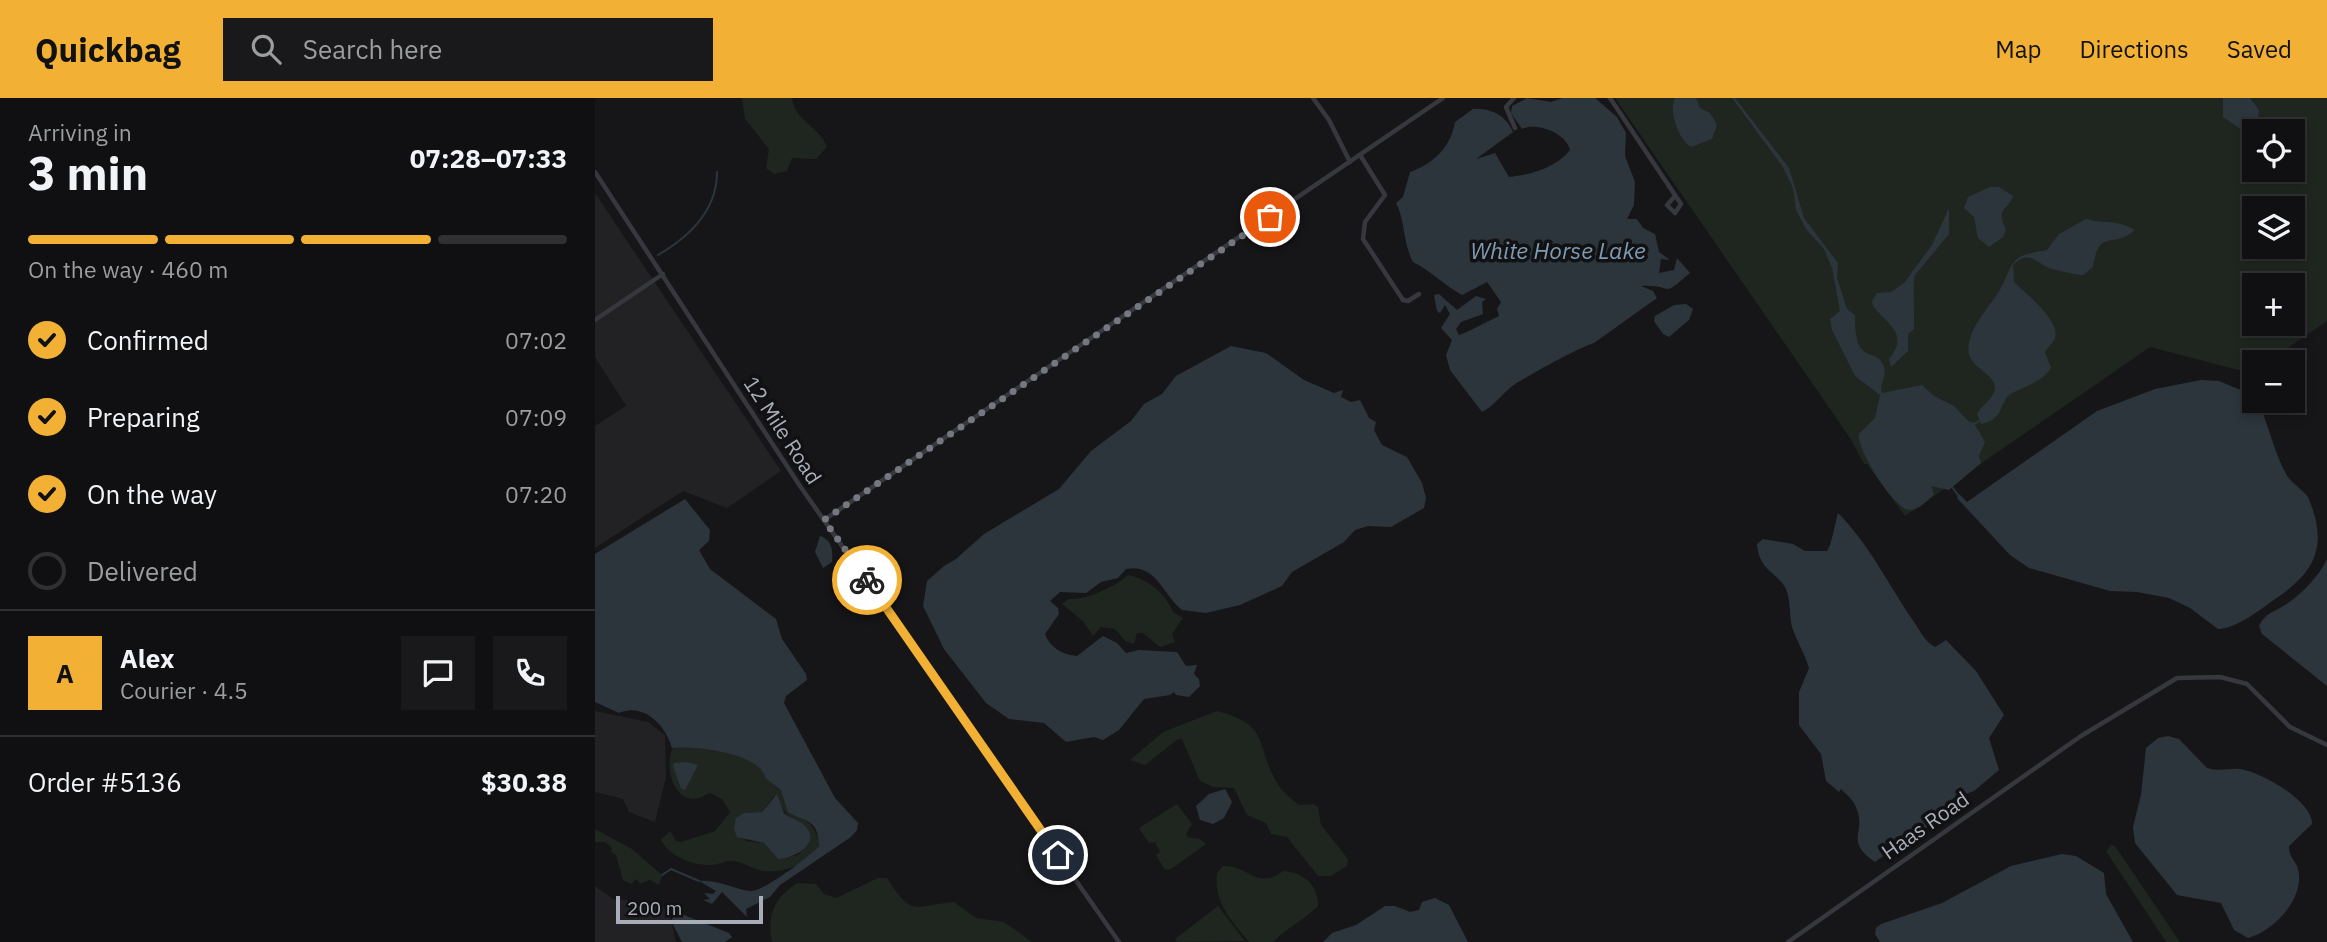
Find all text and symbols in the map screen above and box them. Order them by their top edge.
search box [223,18,713,81]
text: Quickbag [35,28,181,71]
icon: search [247,30,285,68]
text: Search here [303,32,442,66]
text: Map [1995,33,2041,65]
text: Directions [2079,33,2189,65]
text: Saved [2227,33,2292,65]
text: Arriving in [28,117,132,147]
map controls [2242,119,2305,413]
button: locate [2242,119,2305,182]
text: 07:28–07:33 [410,141,567,175]
text: 3 min [28,143,148,203]
pin [1240,187,1300,247]
button: layers [2242,196,2305,259]
icon: bag [1251,198,1289,236]
water label: White Horse Lake [1470,235,1646,265]
text: On the way · 460 m [28,254,228,284]
button: + [2242,273,2305,336]
icon: check [28,321,66,359]
text: Confirmed [87,323,209,357]
text: 07:02 [505,325,567,355]
button: − [2242,350,2305,413]
street label: 12 Mile Road [738,371,828,489]
icon: check [28,398,66,436]
text: Preparing [87,400,200,434]
text: 07:09 [505,402,567,432]
icon: check [28,475,66,513]
text: On the way [87,477,217,511]
text: 07:20 [505,479,567,509]
courier [832,545,902,615]
text: Delivered [87,554,198,588]
icon: bike [848,561,886,599]
button: chat [401,636,475,710]
button: phone [493,636,567,710]
text: Alex [120,641,174,675]
text: A [56,656,74,690]
text: Courier · 4.5 [120,675,248,705]
text: Order #5136 [28,765,182,799]
text: $30.38 [481,765,567,799]
street label: Haas Road [1876,785,1974,865]
pin [1028,825,1088,885]
icon: home [1039,836,1077,874]
scale bar [616,893,763,925]
text: 200 m [627,896,682,920]

